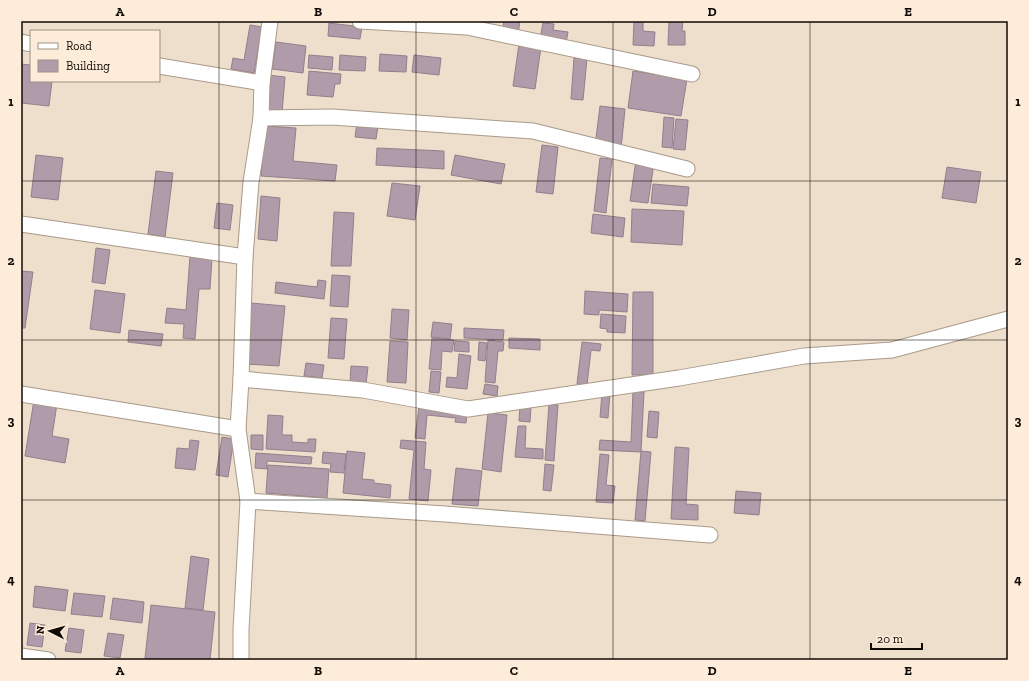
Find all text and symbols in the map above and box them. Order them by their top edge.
text: A [116,4,125,19]
text: B [314,4,322,19]
text: C [510,4,518,19]
text: D [707,4,717,19]
text: E [904,4,912,19]
legend [30,30,160,82]
text: Road [66,39,92,53]
text: Building [66,59,110,73]
text: 1 [8,94,14,109]
text: 1 [1015,94,1021,109]
text: 2 [8,253,15,268]
text: 2 [1015,253,1022,268]
text: 3 [8,413,15,428]
text: 3 [1015,413,1022,428]
text: 4 [7,572,15,587]
text: 4 [1014,572,1022,587]
north arrow [30,611,70,651]
text: N [34,625,48,635]
scale bar [871,625,922,651]
text: 20 m [877,632,904,646]
text: A [116,663,125,678]
text: B [314,663,322,678]
text: C [510,663,518,678]
text: D [707,663,717,678]
text: E [904,663,912,678]

